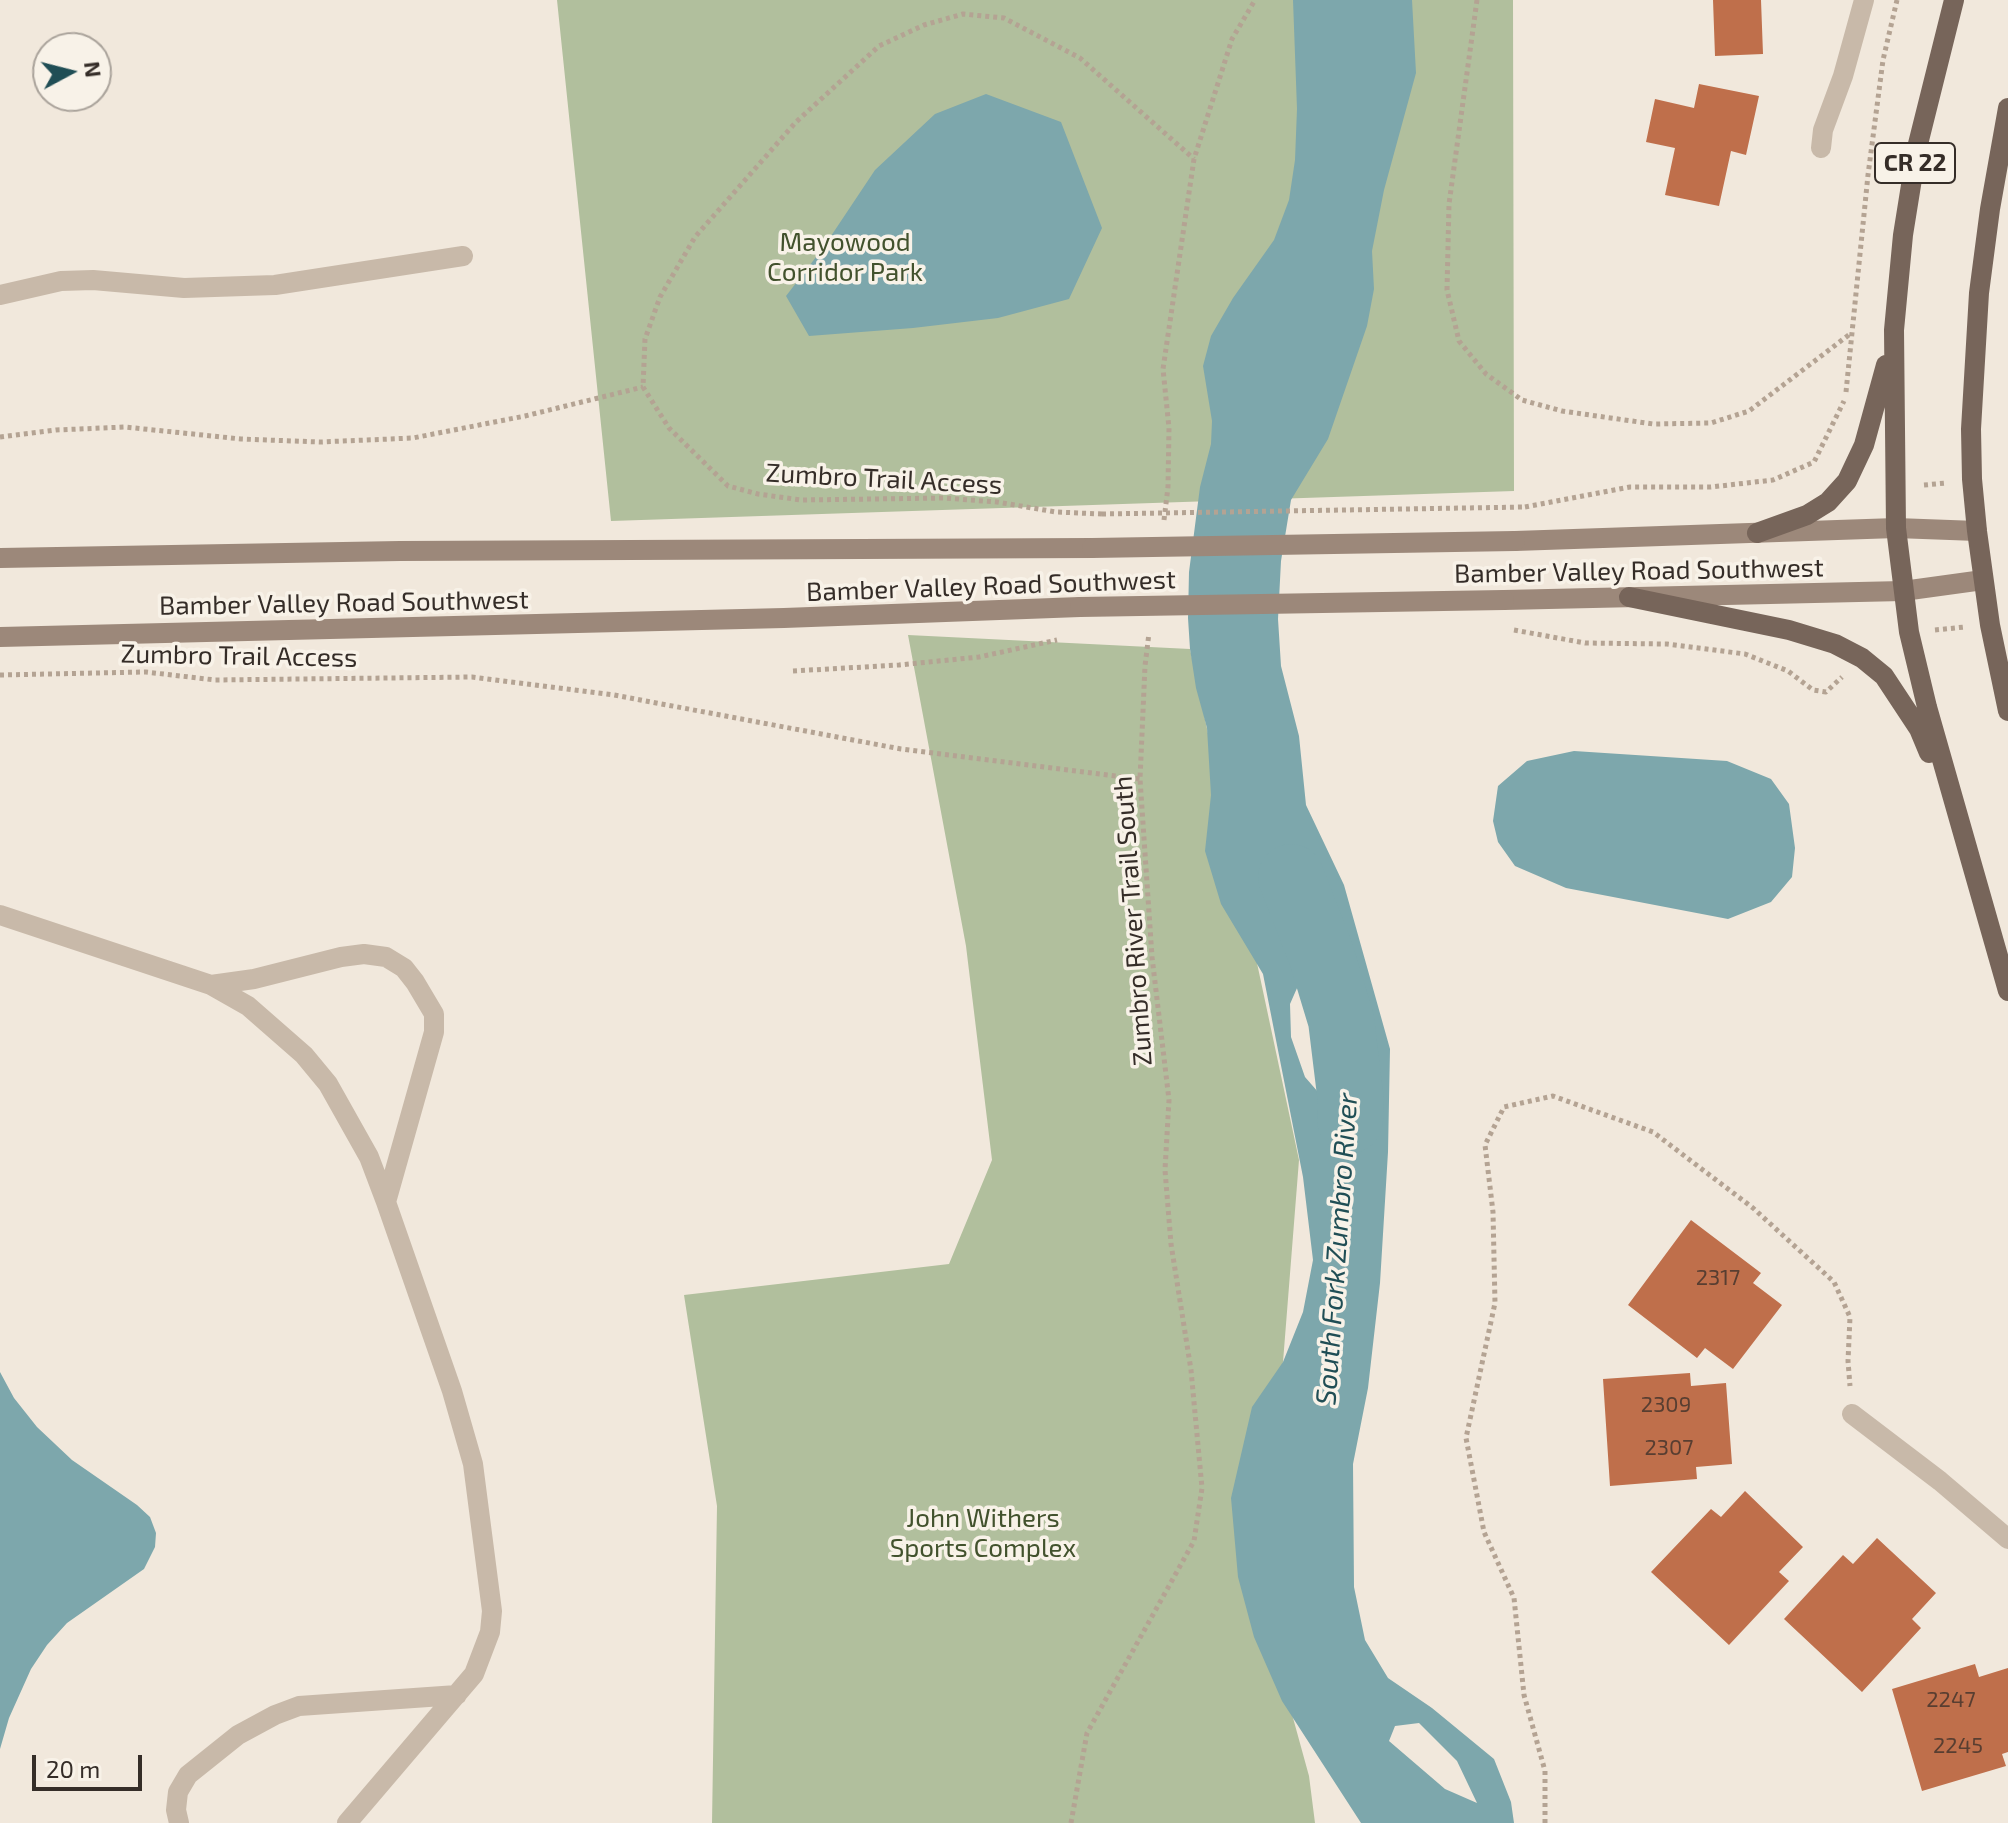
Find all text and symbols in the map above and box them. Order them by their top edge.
north arrow [32,32,112,112]
text: N [80,60,108,79]
road number: CR 22 [1875,143,1955,183]
park label: Mayowood Corridor Park [767,226,923,288]
street label: Zumbro Trail Access [765,457,1003,501]
street label: Bamber Valley Road Southwest [1454,552,1824,590]
street label: Bamber Valley Road Southwest [806,564,1176,608]
street label: Bamber Valley Road Southwest [159,584,529,622]
street label: Zumbro Trail Access [120,638,358,674]
street label: Zumbro River Trail South [1107,775,1159,1067]
water label: South Fork Zumbro River [1309,1092,1365,1406]
house number: 2317 [1696,1265,1740,1291]
house number: 2309 [1641,1392,1691,1418]
house number: 2307 [1644,1435,1694,1461]
park label: John Withers Sports Complex [890,1502,1076,1564]
house number: 2247 [1926,1687,1976,1713]
house number: 2245 [1933,1733,1983,1759]
scale bar [36,1739,146,1789]
text: 20 m [46,1754,100,1783]

